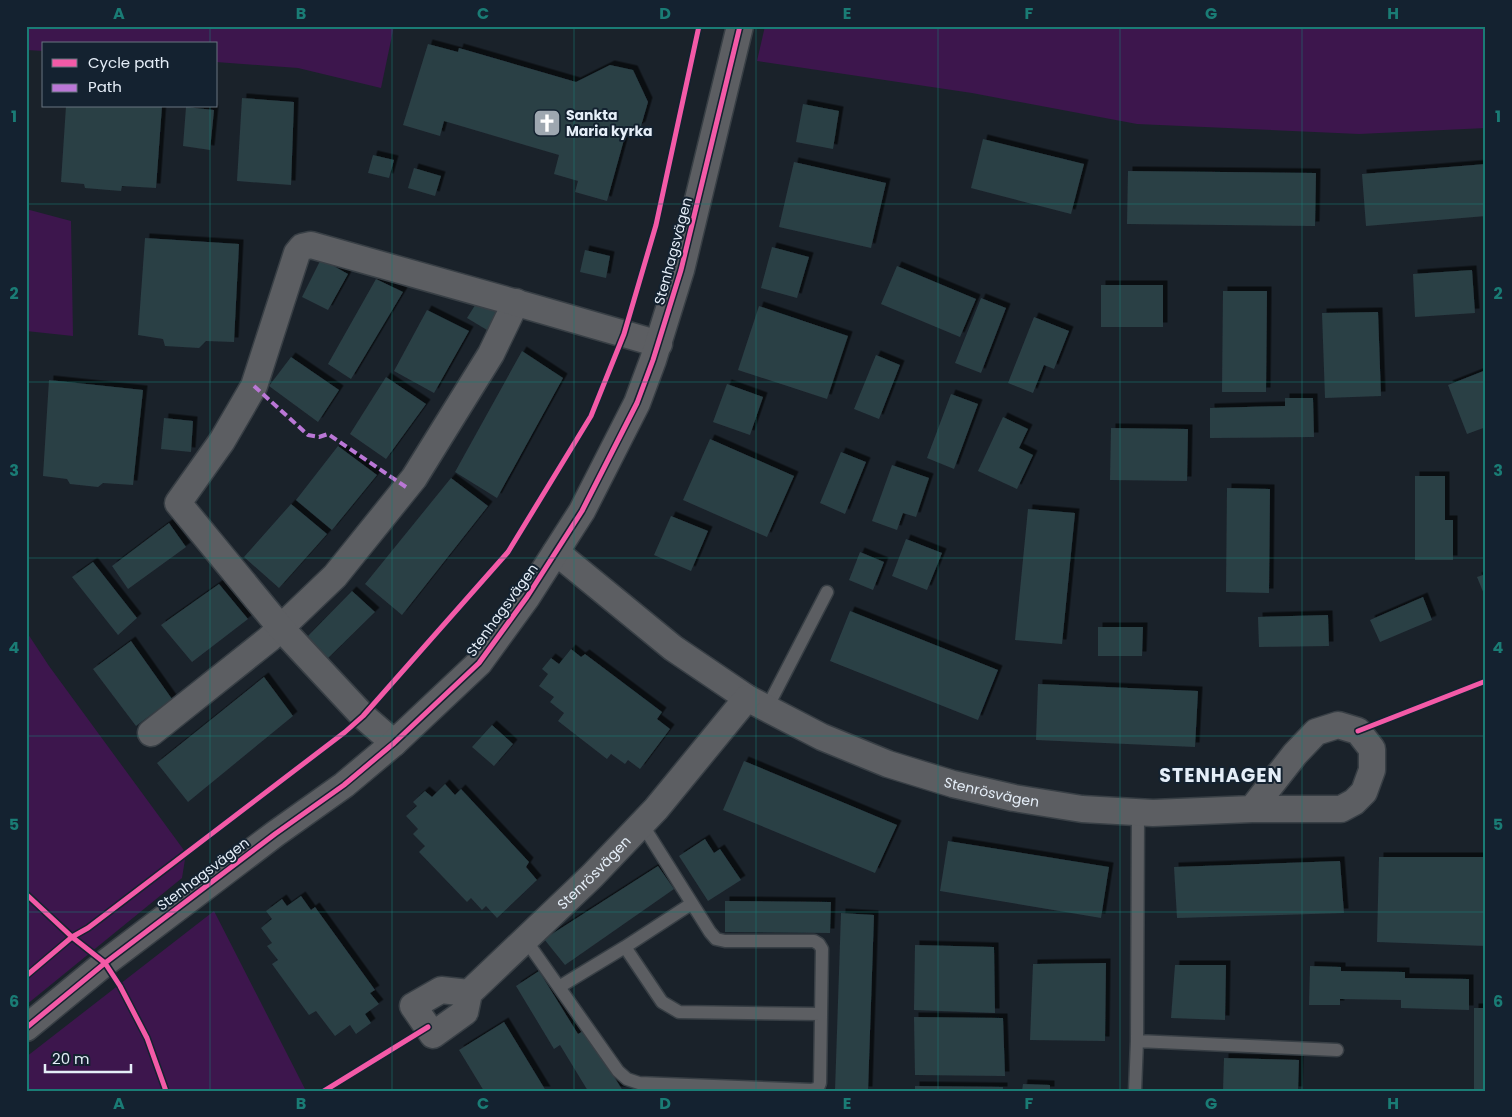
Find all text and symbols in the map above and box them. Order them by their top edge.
text: A [113,2,125,25]
text: B [296,2,306,25]
text: C [477,2,489,25]
text: D [659,2,671,25]
text: E [843,2,851,25]
text: F [1025,2,1034,25]
text: G [1205,2,1217,25]
text: H [1387,2,1399,25]
legend [42,42,218,108]
text: Cycle path [88,52,169,73]
text: Path [88,76,122,97]
text: 1 [11,105,17,128]
place label: Sankta Maria kyrka [566,105,653,141]
text: 1 [1495,105,1501,128]
church icon: Sankta Maria kyrka [532,108,562,138]
street label: Stenhagsvägen [649,195,697,307]
text: 2 [9,282,19,305]
text: 2 [1493,282,1503,305]
text: 3 [9,459,19,482]
text: 3 [1493,459,1503,482]
street label: Stenhagsvägen [461,559,543,661]
text: 4 [9,636,20,659]
text: 4 [1493,636,1504,659]
district label: STENHAGEN [1159,762,1283,789]
street label: Stenrösvägen [941,772,1041,812]
text: 5 [9,813,19,836]
text: 5 [1493,813,1503,836]
street label: Stenrösvägen [553,831,635,914]
street label: Stenhagsvägen [153,833,253,915]
text: 6 [9,990,19,1013]
text: 6 [1493,990,1503,1013]
scale bar [45,1042,131,1074]
text: 20 m [52,1048,90,1069]
text: A [113,1092,125,1115]
text: B [296,1092,306,1115]
text: C [477,1092,489,1115]
text: D [659,1092,671,1115]
text: E [843,1092,851,1115]
text: F [1025,1092,1034,1115]
text: G [1205,1092,1217,1115]
text: H [1387,1092,1399,1115]

